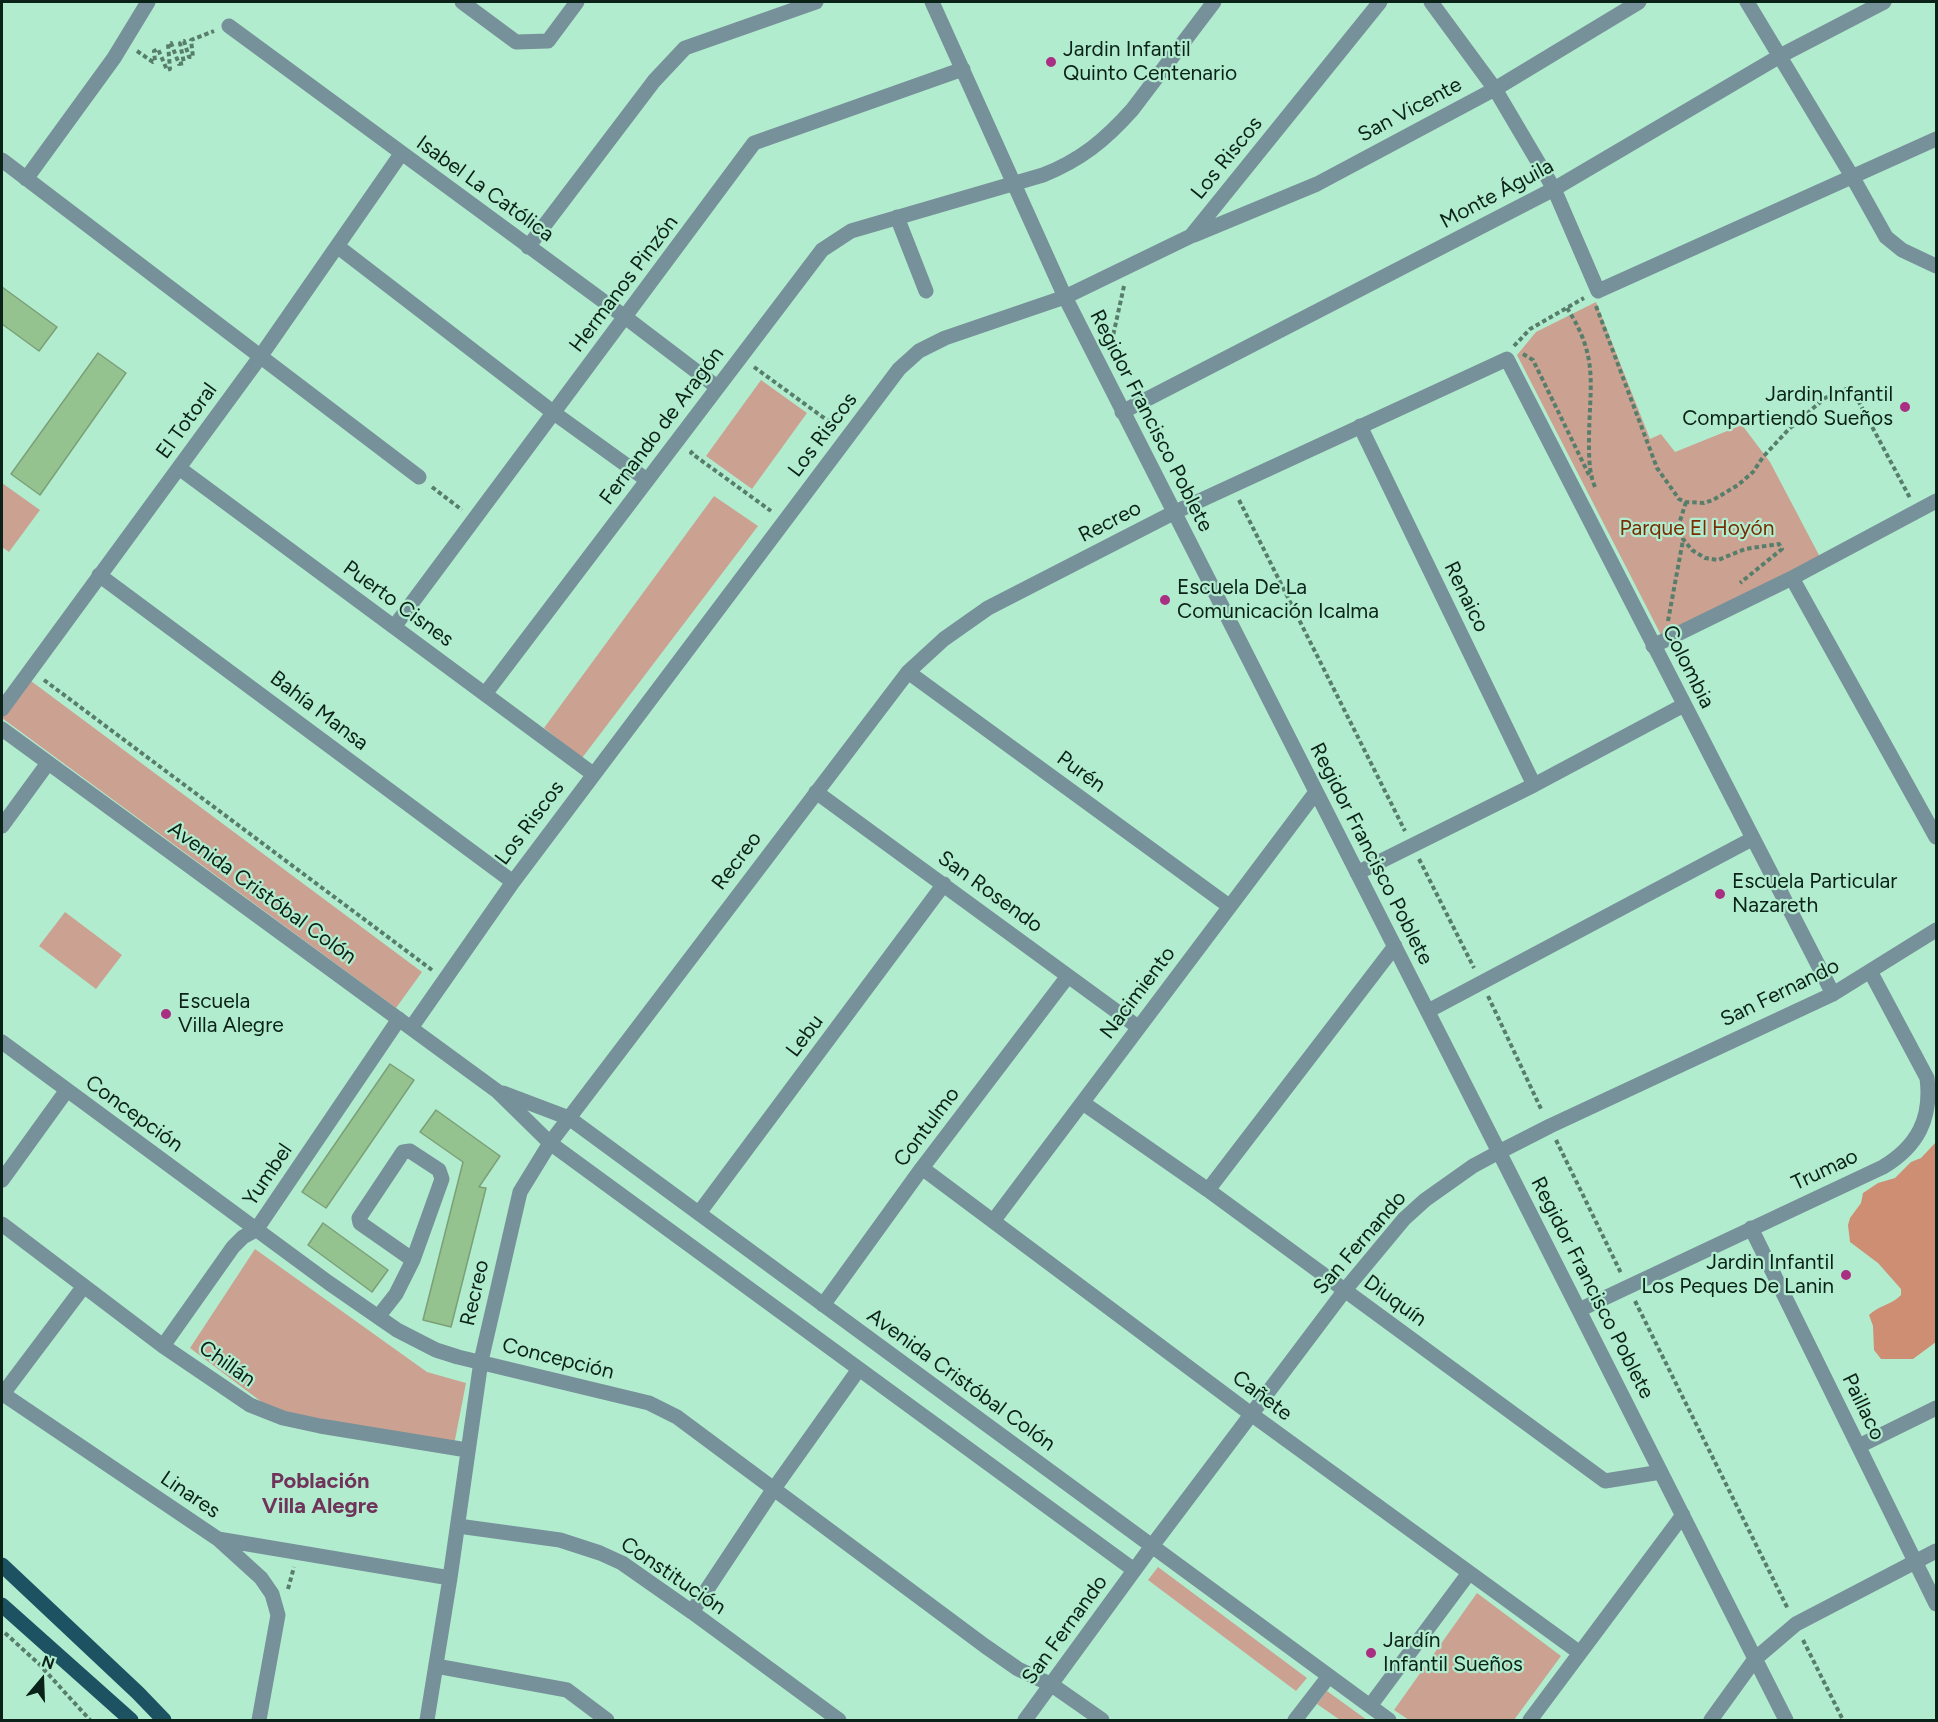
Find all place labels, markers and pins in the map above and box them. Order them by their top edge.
place label: Jardin Infantil Quinto Centenario [1063,37,1237,87]
marker: Jardin Infantil Quinto Centenario [1044,55,1058,69]
place label: Jardin Infantil Compartiendo Sueños [1682,382,1893,432]
marker: Jardin Infantil Compartiendo Sueños [1898,400,1912,414]
place label: Escuela De La Comunicación Icalma [1177,575,1379,625]
marker: Escuela De La Comunicación Icalma [1158,593,1172,607]
place label: Escuela Particular Nazareth [1732,869,1897,919]
marker: Escuela Particular Nazareth [1713,887,1727,901]
place label: Escuela Villa Alegre [178,989,284,1039]
marker: Escuela Villa Alegre [159,1007,173,1021]
place label: Jardin Infantil Los Peques De Lanin [1641,1250,1834,1300]
marker: Jardin Infantil Los Peques De Lanin [1839,1268,1853,1282]
place label: Jardín Infantil Sueños [1383,1628,1523,1678]
marker: Jardín Infantil Sueños [1364,1646,1378,1660]

